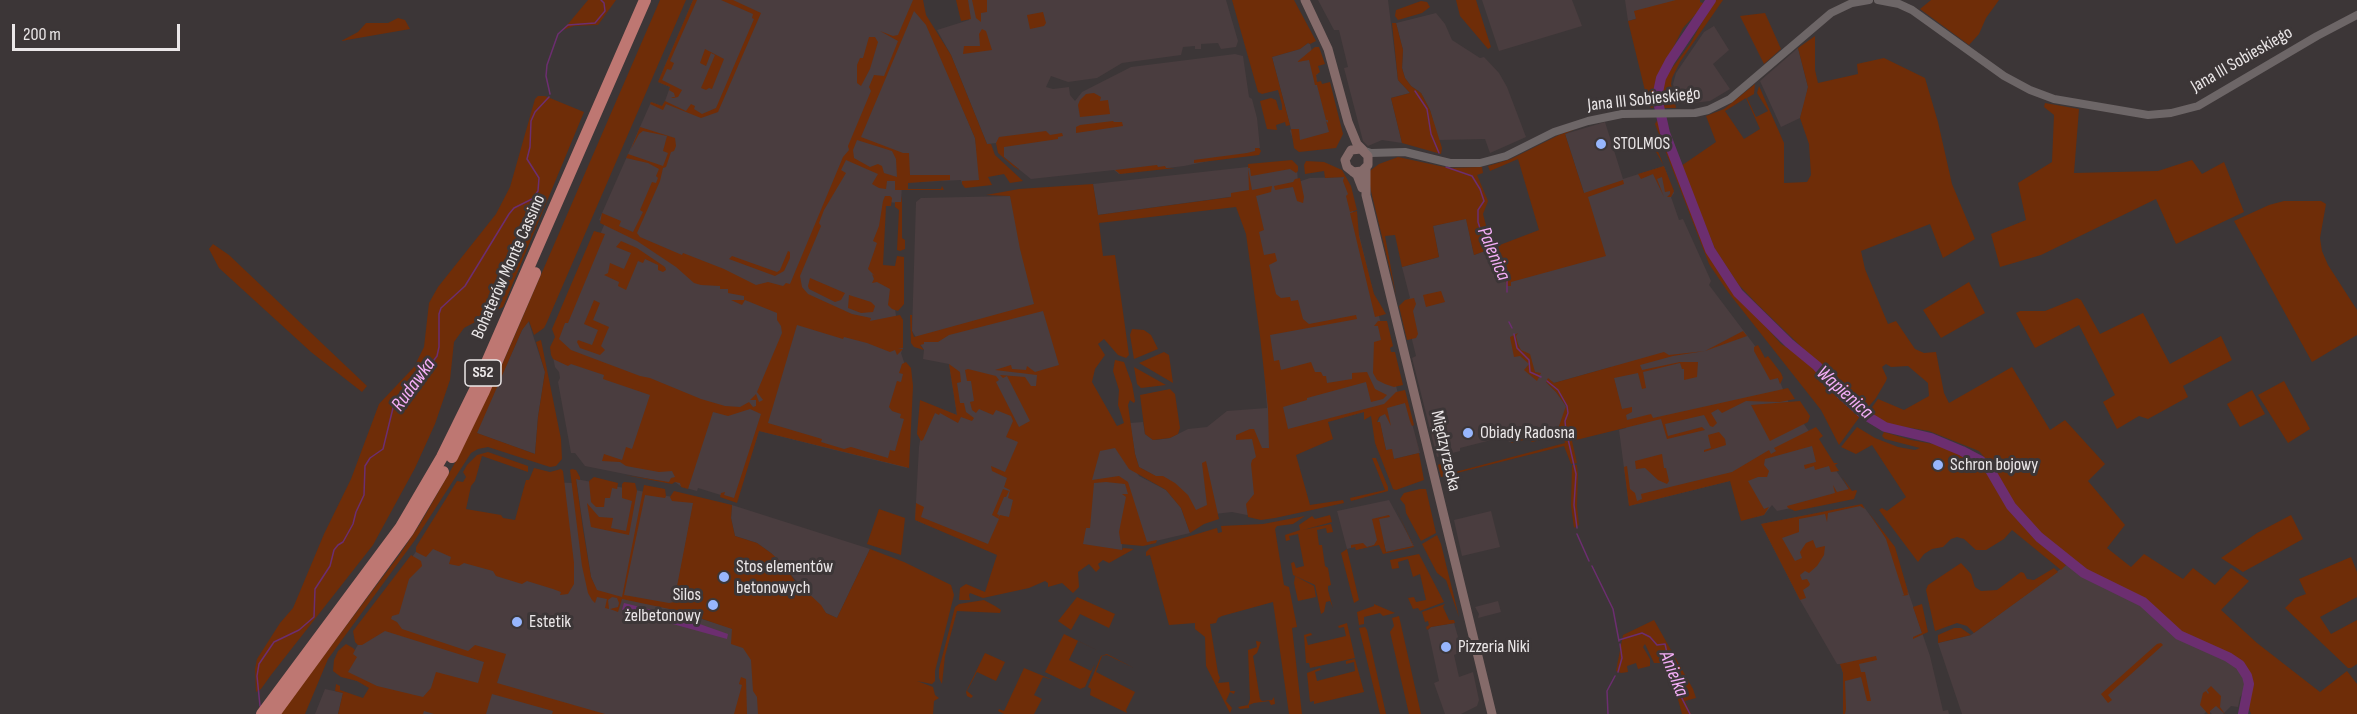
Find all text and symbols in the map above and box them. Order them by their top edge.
scale bar [15,12,183,50]
street label: Jana III Sobieskiego [2187,22,2297,98]
text: 200 m [23,24,61,45]
street label: Jana III Sobieskiego [1586,83,1702,117]
place label: STOLMOS [1613,133,1670,155]
marker: STOLMOS [1594,137,1608,151]
street label: Bohaterów Monte Cassino [467,191,551,343]
water label: Palenica [1471,224,1515,284]
water label: Rudawka [387,354,441,416]
road number: S52 [465,360,501,386]
water label: Wapienica [1811,361,1877,425]
street label: Międzyrzecka [1425,409,1465,493]
place label: Obiady Radosna [1480,422,1575,444]
marker: Obiady Radosna [1461,426,1475,440]
place label: Schron bojowy [1950,454,2038,476]
marker: Schron bojowy [1931,458,1945,472]
place label: Stos elementów betonowych [736,556,833,598]
marker: Stos elementów betonowych [717,570,731,584]
place label: Silos żelbetonowy [625,584,701,626]
marker: Silos żelbetonowy [706,598,720,612]
place label: Estetik [529,611,571,633]
marker: Estetik [510,615,524,629]
place label: Pizzeria Niki [1458,636,1530,658]
marker: Pizzeria Niki [1439,640,1453,654]
water label: Anielka [1653,648,1693,700]

